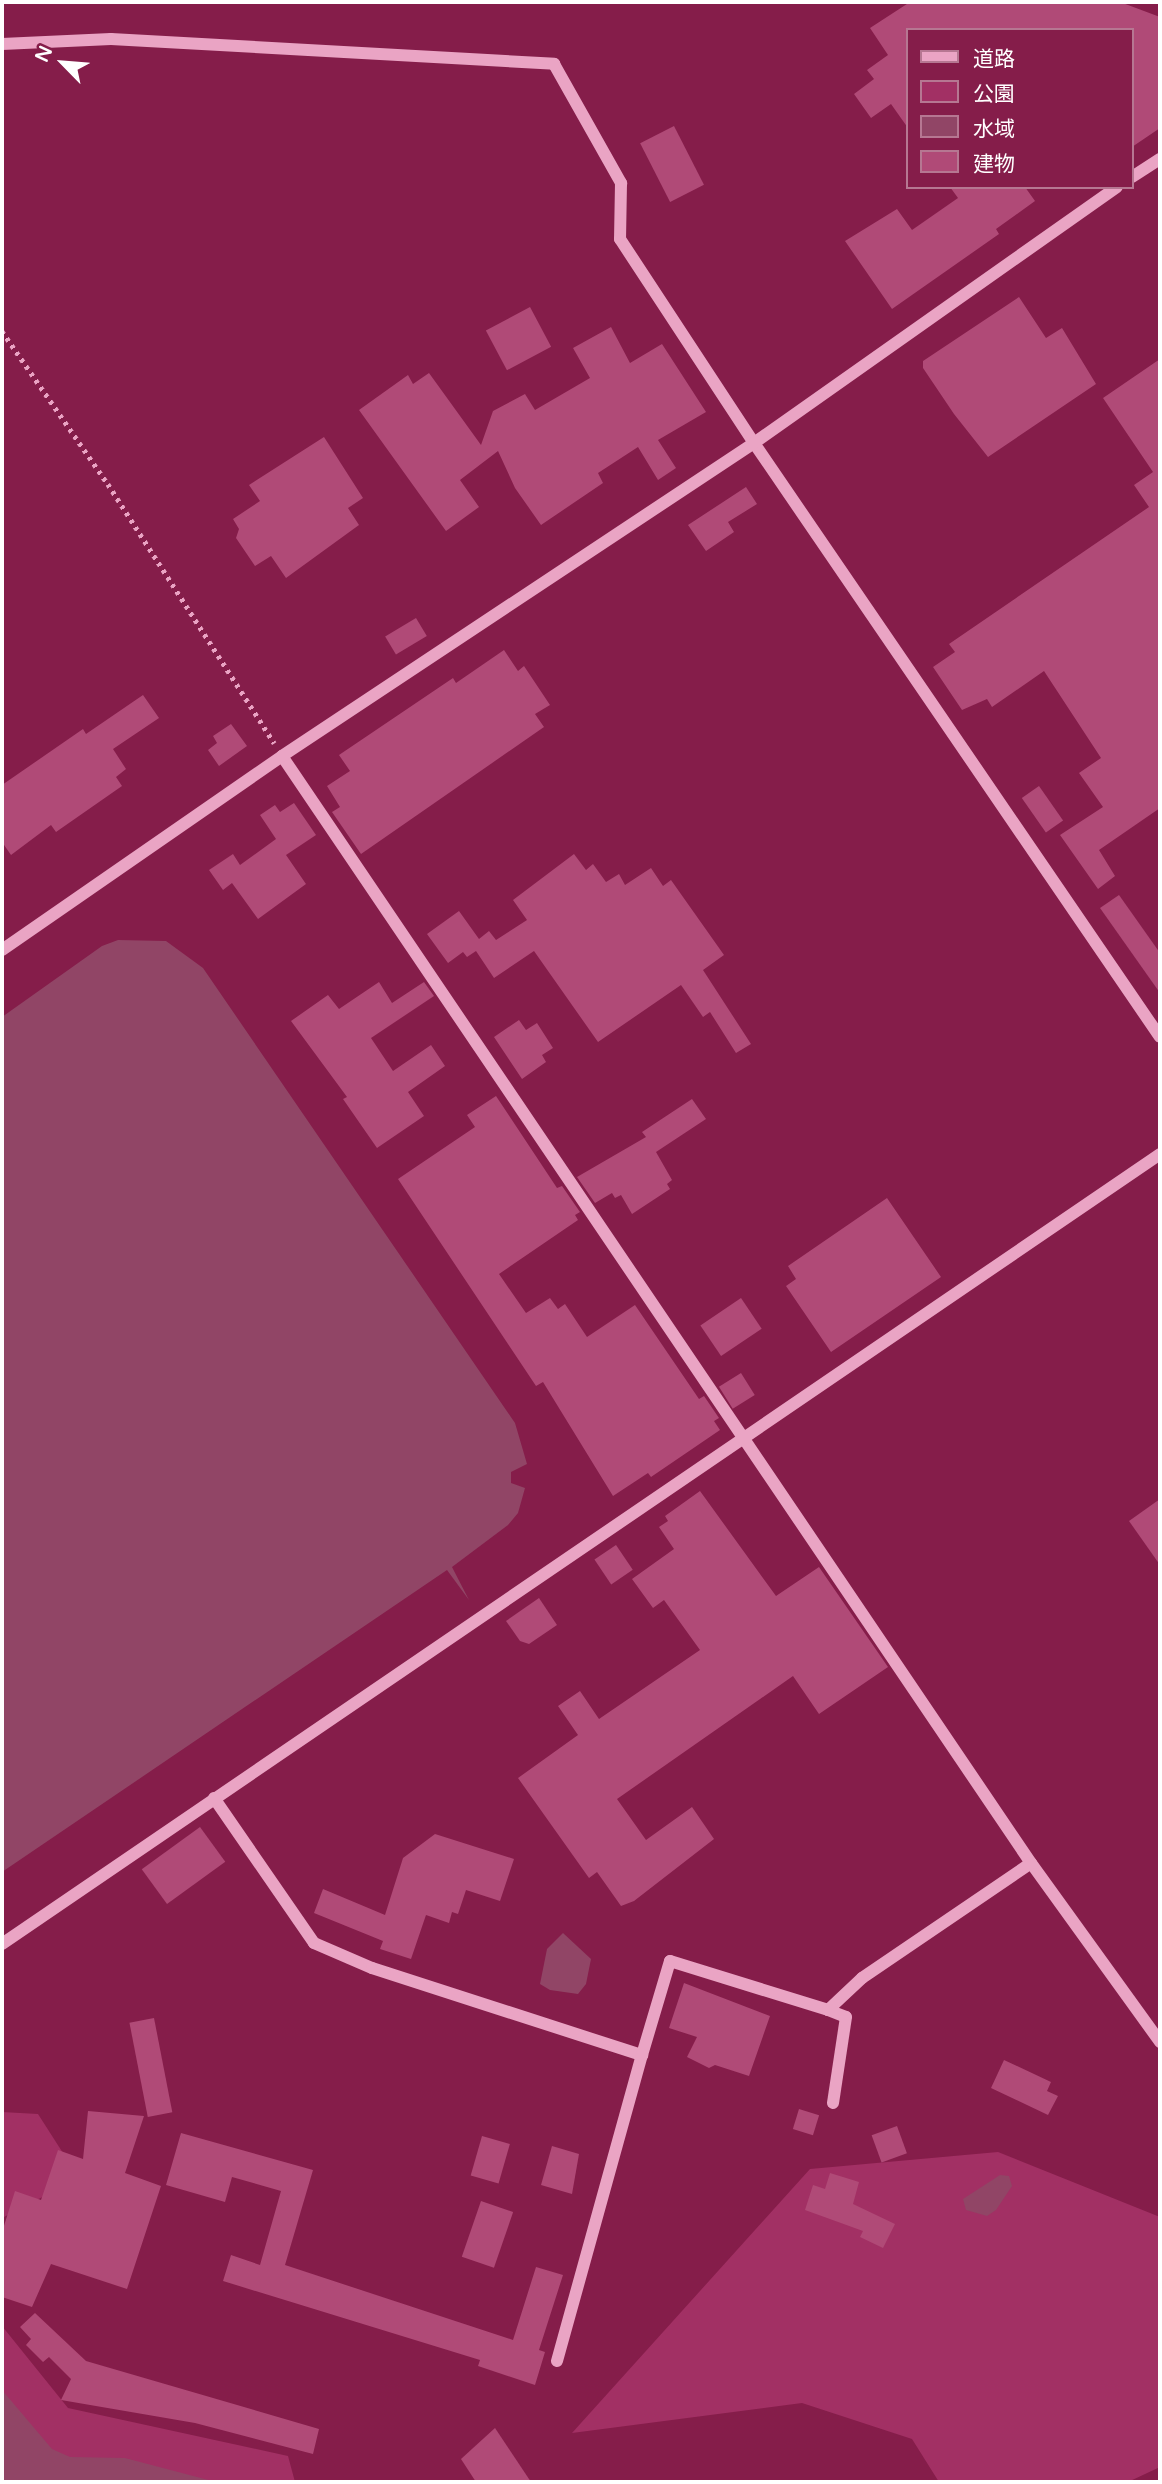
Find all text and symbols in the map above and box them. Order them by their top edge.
north arrow [28,28,98,98]
legend [906,28,1134,189]
text: N [31,43,57,66]
text: 道路 [973,47,1015,72]
text: 公園 [973,82,1015,107]
text: 水域 [973,117,1015,142]
text: 建物 [973,152,1015,177]

